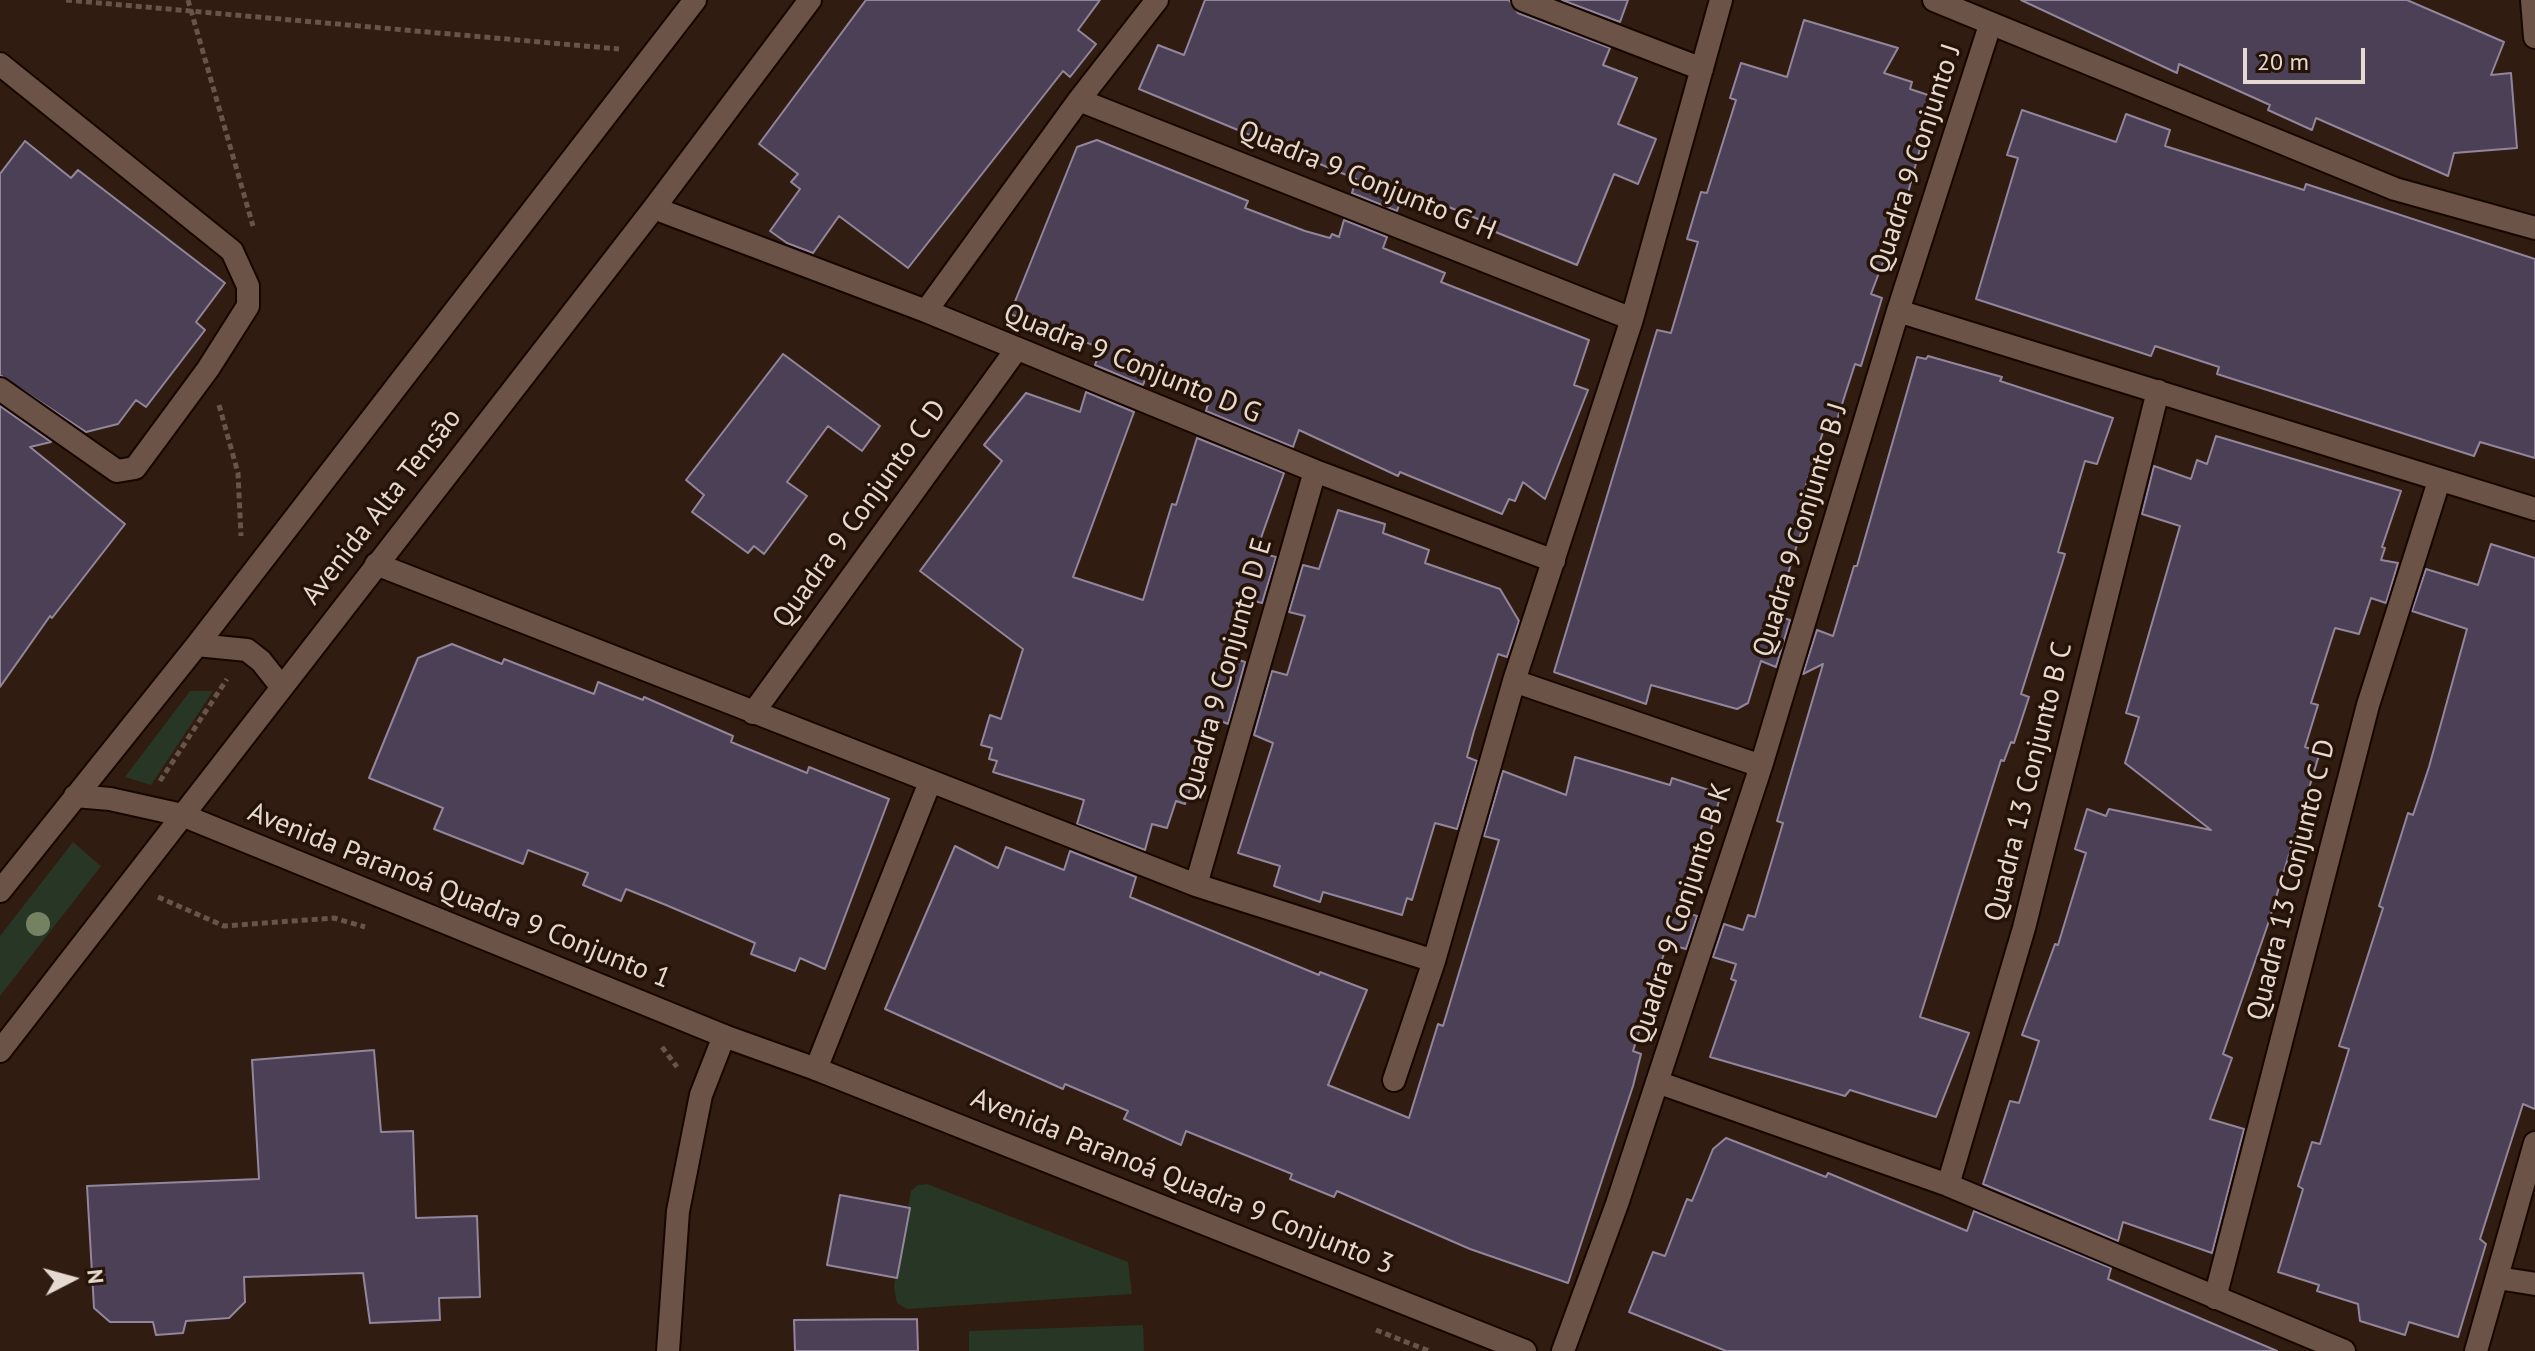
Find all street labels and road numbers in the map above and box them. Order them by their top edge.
street label: Quadra 9 Conjunto J [1863,40,1969,278]
street label: Quadra 9 Conjunto G H [1233,114,1501,248]
street label: Quadra 9 Conjunto D G [998,297,1266,431]
street label: Quadra 9 Conjunto C D [766,394,954,634]
street label: Quadra 9 Conjunto B J [1746,399,1856,661]
street label: Avenida Alta Tensão [295,402,469,612]
street label: Quadra 9 Conjunto D E [1172,534,1280,806]
street label: Quadra 13 Conjunto B C [1978,639,2080,925]
street label: Quadra 13 Conjunto C D [2241,736,2343,1024]
street label: Quadra 9 Conjunto B K [1623,779,1739,1049]
street label: Avenida Paranoá Quadra 9 Conjunto 1 [243,796,675,996]
street label: Avenida Paranoá Quadra 9 Conjunto 3 [966,1082,1398,1282]

